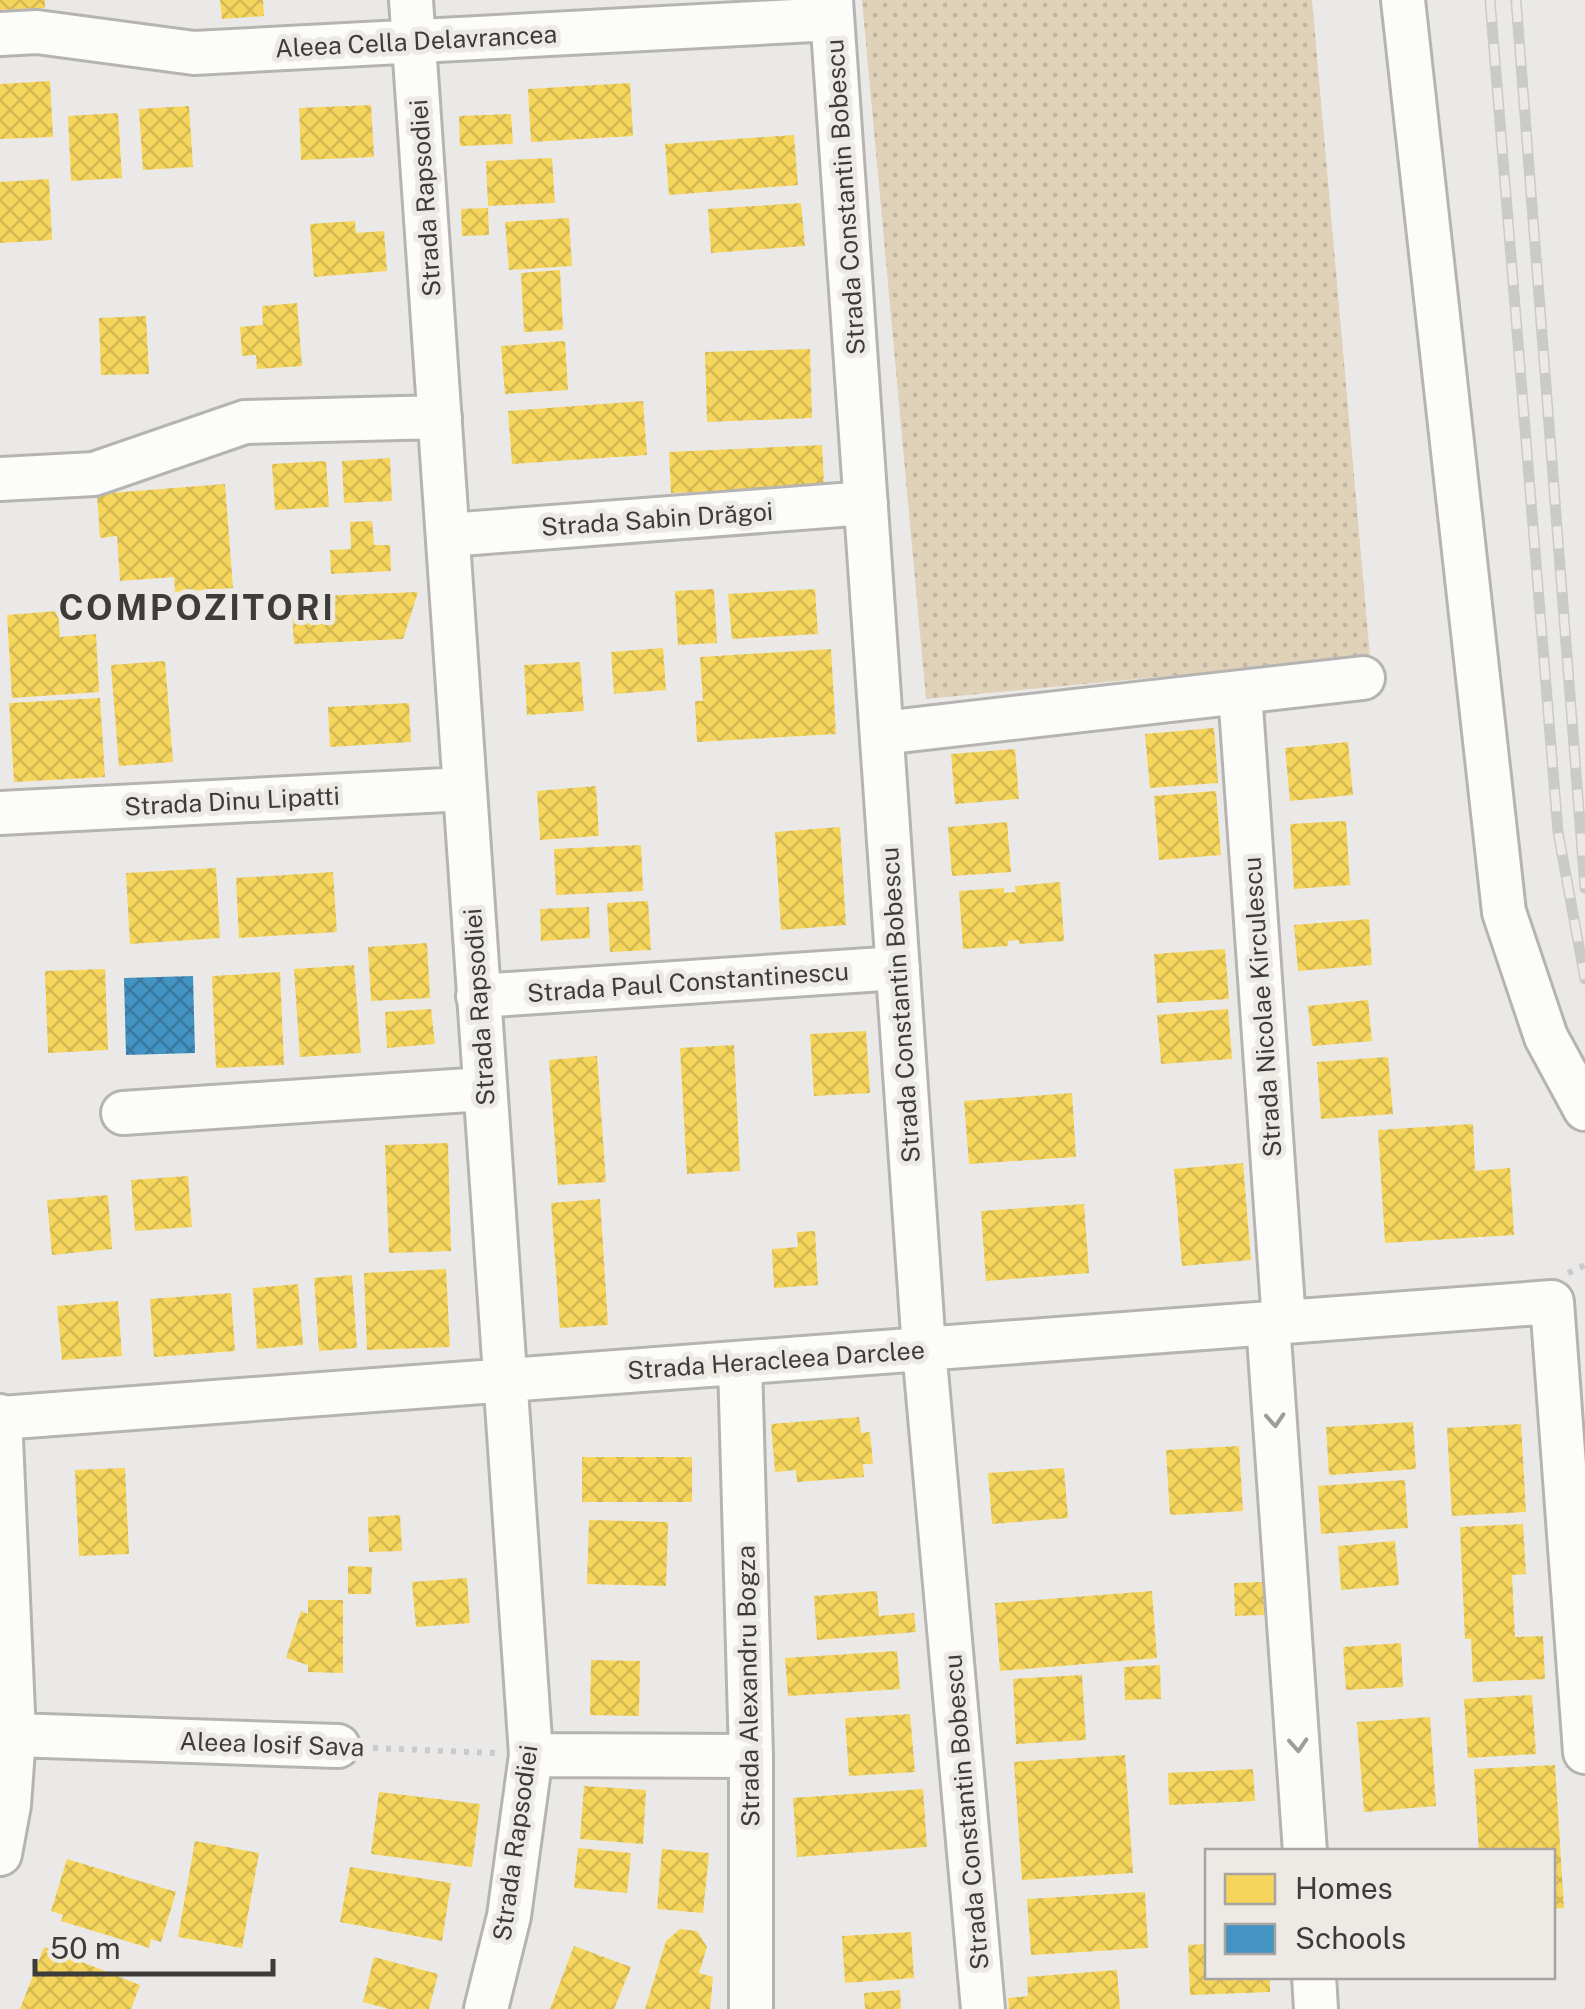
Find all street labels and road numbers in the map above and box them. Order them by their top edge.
street label: Aleea Cella Delavrancea [274,19,558,63]
street label: Strada Constantin Bobescu [819,38,871,356]
street label: Strada Rapsodiei [403,98,447,298]
street label: Strada Sabin Drăgoi [540,496,774,542]
street label: Strada Dinu Lipatti [123,780,341,822]
street label: Strada Constantin Bobescu [874,846,926,1164]
street label: Strada Nicolae Kirculescu [1237,856,1287,1158]
street label: Strada Rapsodiei [457,907,501,1107]
street label: Strada Paul Constantinescu [526,956,850,1008]
street label: Strada Heracleea Darclee [626,1335,926,1385]
street label: Strada Alexandru Bogza [731,1545,765,1827]
street label: Strada Constantin Bobescu [937,1653,995,1971]
street label: Aleea Iosif Sava [179,1726,365,1762]
street label: Strada Rapsodiei [486,1743,544,1943]

